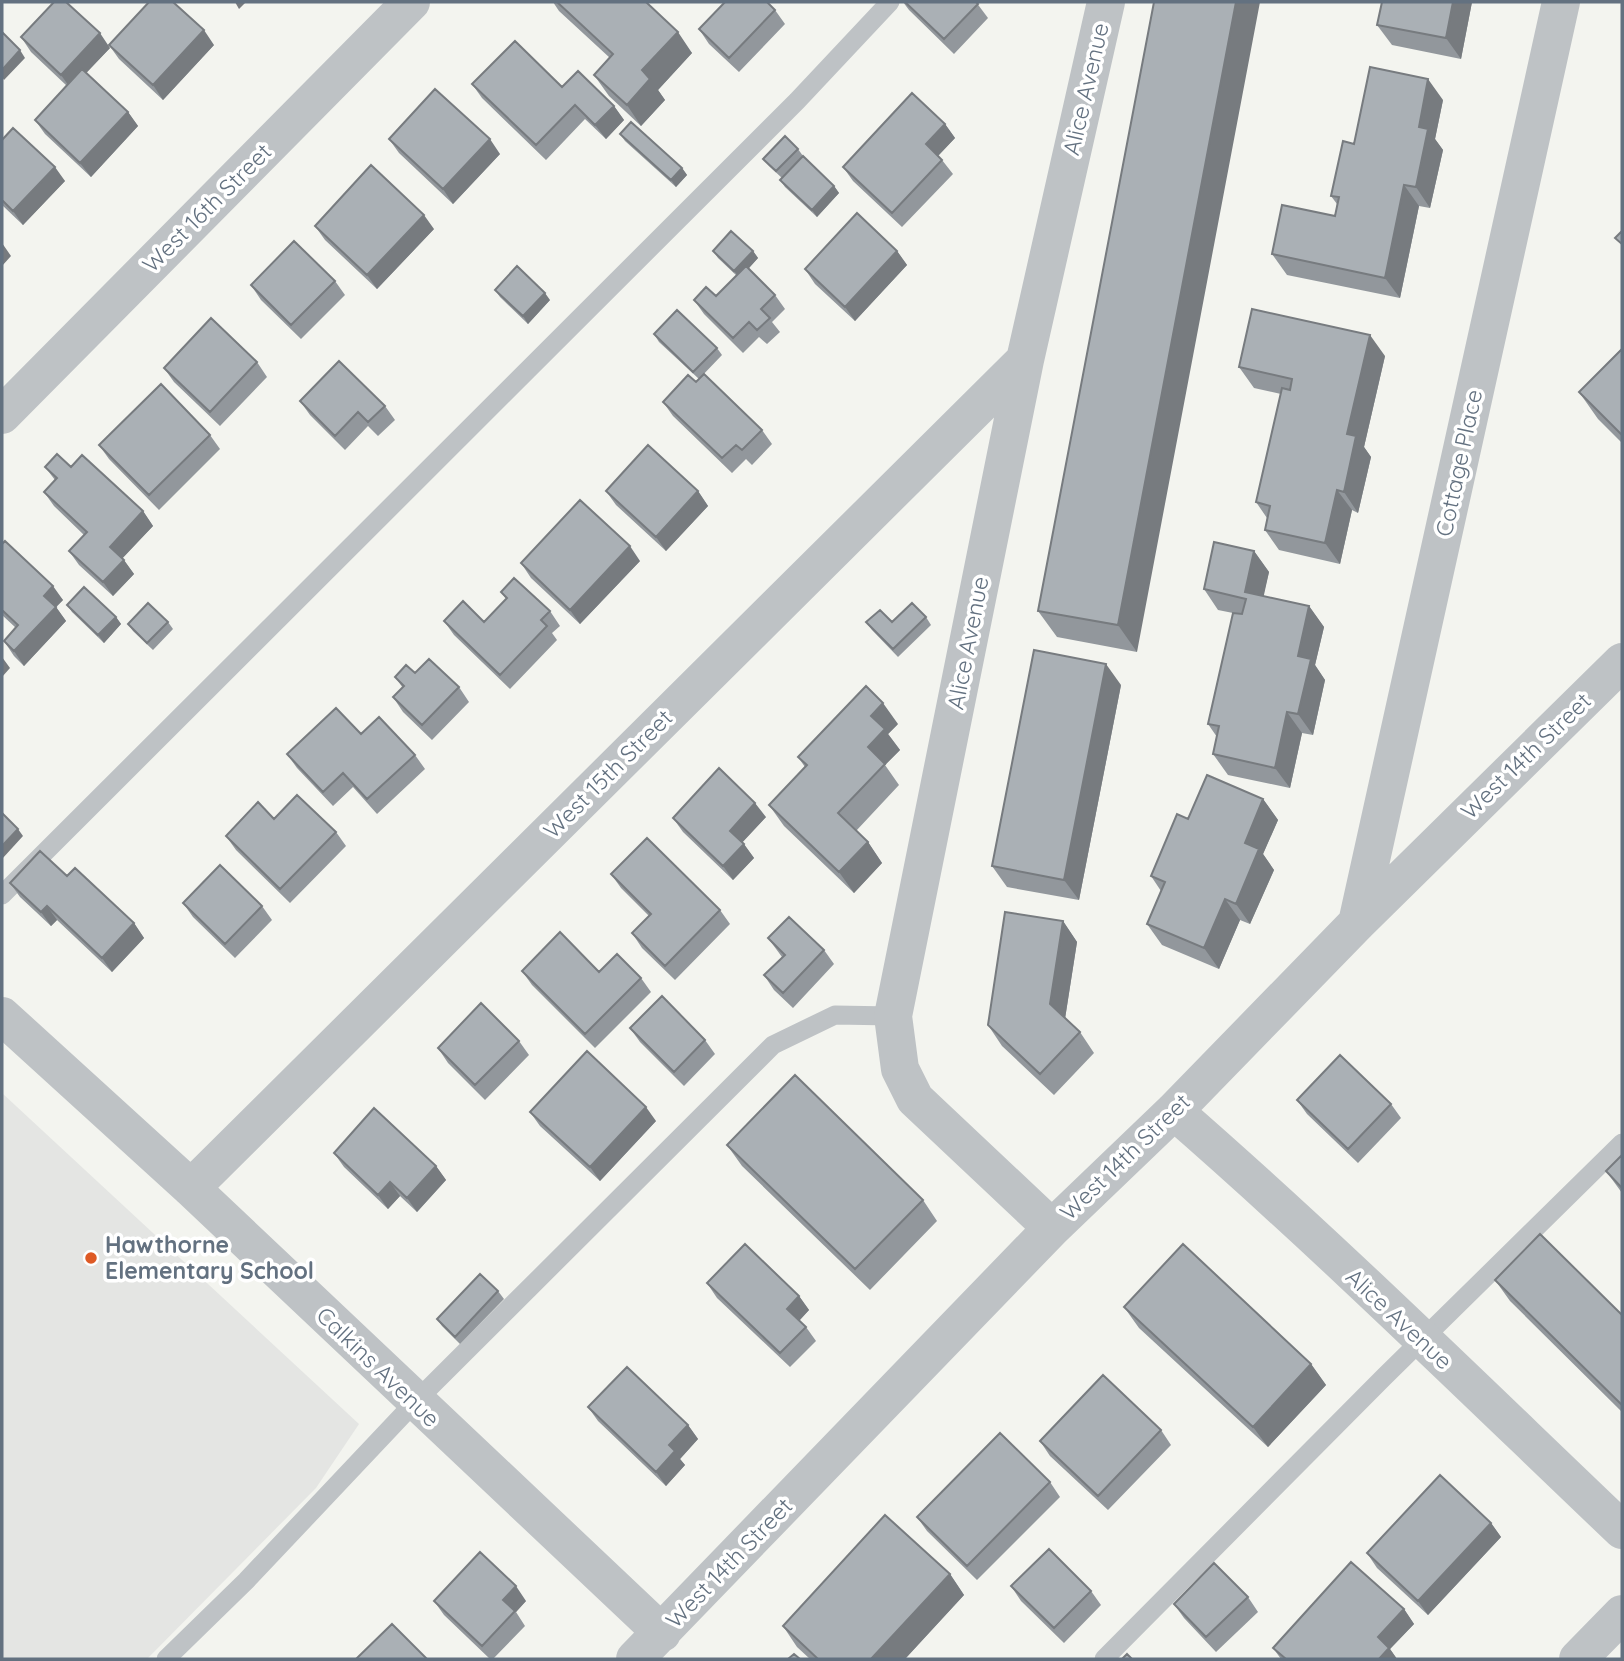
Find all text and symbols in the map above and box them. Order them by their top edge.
street label: Alice Avenue [1056,20,1115,158]
street label: West 16th Street [136,137,277,278]
street label: Cottage Place [1429,387,1488,539]
street label: Alice Avenue [940,574,995,712]
street label: West 14th Street [1454,686,1597,825]
street label: West 15th Street [537,703,678,844]
street label: West 14th Street [1053,1087,1196,1226]
place label: Hawthorne Elementary School [105,1230,314,1285]
marker: Hawthorne Elementary School [83,1250,99,1266]
street label: Alice Avenue [1340,1262,1459,1375]
street label: Calkins Avenue [311,1300,446,1433]
street label: West 14th Street [659,1491,798,1634]

